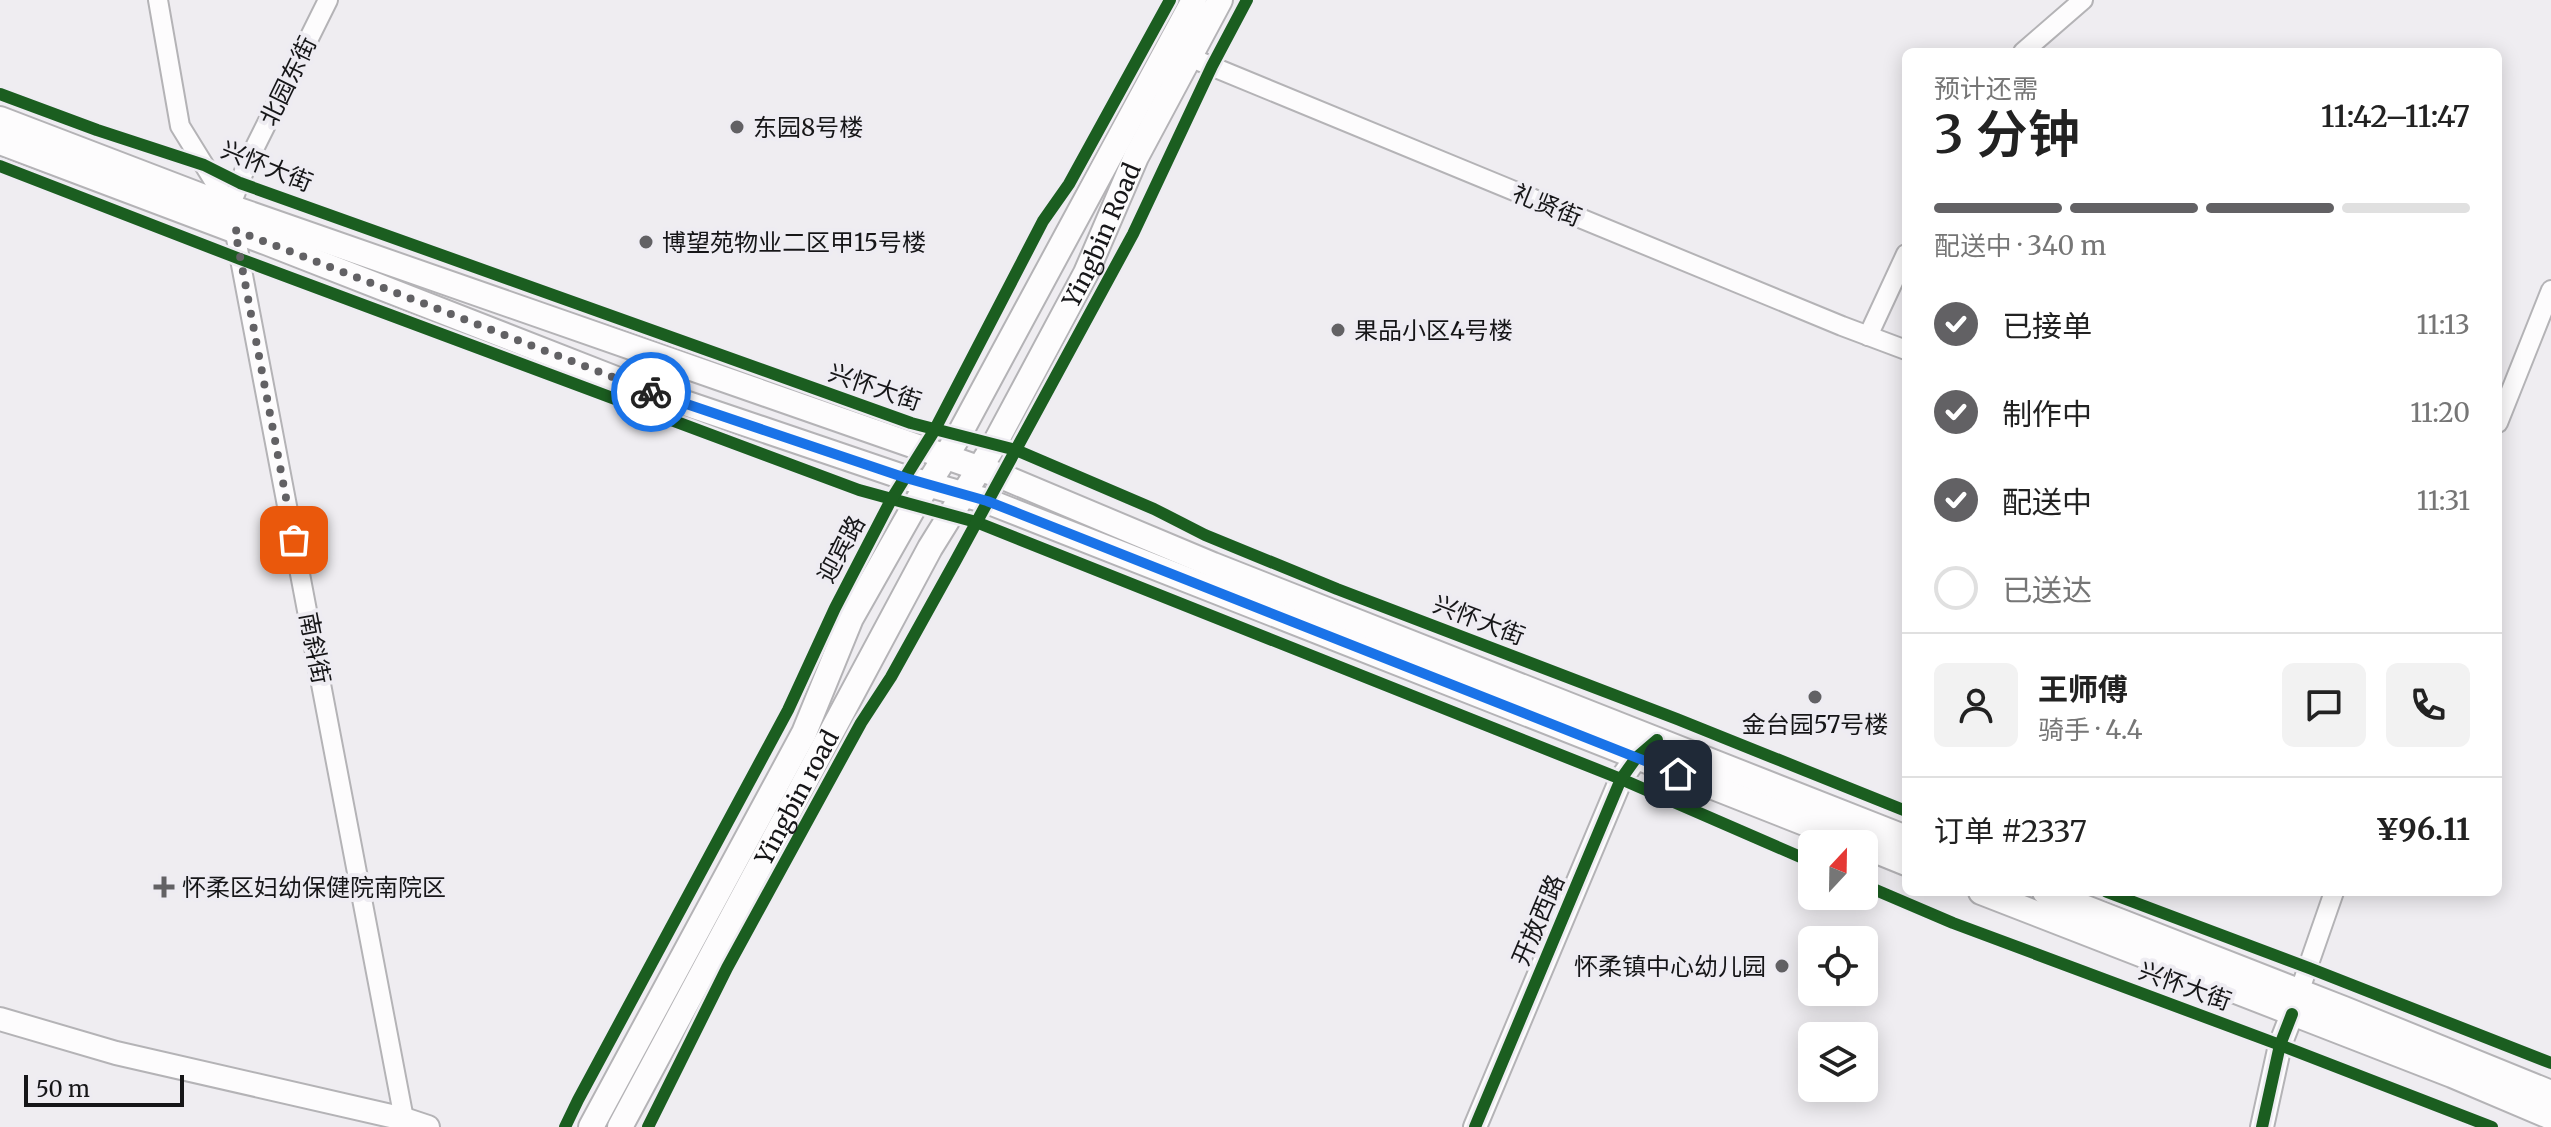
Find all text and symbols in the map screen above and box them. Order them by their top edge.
street label: 北园东街 [253,31,323,131]
text: 预计还需 [1934,72,2038,105]
text: 11:42–11:47 [2321,97,2470,135]
text: 3 分钟 [1934,102,2080,167]
place label: 东园8号楼 [753,112,863,143]
marker: 东园8号楼 [728,118,746,136]
street label: 兴怀大街 [217,134,317,198]
street label: Yingbin Road [1055,158,1147,313]
street label: 礼贤街 [1508,177,1586,233]
place label: 博望苑物业二区甲15号楼 [662,227,926,258]
text: 配送中 · 340 m [1934,229,2106,262]
marker: 博望苑物业二区甲15号楼 [637,233,655,251]
icon: check [1934,302,1978,346]
text: 已接单 [2002,307,2092,345]
text: 11:13 [2417,308,2470,341]
place label: 果品小区4号楼 [1354,315,1513,346]
marker: 果品小区4号楼 [1329,321,1347,339]
courier [611,352,691,432]
street label: 兴怀大街 [825,357,925,417]
icon: bike [629,370,673,414]
icon: check [1934,390,1978,434]
text: 制作中 [2002,395,2092,433]
text: 11:20 [2410,396,2470,429]
icon: check [1934,478,1978,522]
text: 配送中 [2002,483,2092,521]
text: 11:31 [2417,484,2470,517]
pin [260,506,328,574]
street label: 迎宾路 [810,510,872,588]
icon: bag [272,518,316,562]
text: 已送达 [2002,571,2092,609]
street label: 兴怀大街 [1429,588,1529,652]
street label: 南斜街 [293,610,337,686]
button: person [1934,663,2018,747]
button: chat [2282,663,2366,747]
button: phone [2386,663,2470,747]
text: 王师傅 [2038,670,2128,708]
marker: 金台园57号楼 [1806,688,1824,706]
place label: 金台园57号楼 [1742,709,1888,740]
text: 骑手 · 4.4 [2038,713,2143,746]
street label: Yingbin road [747,724,845,871]
pin [1644,740,1712,808]
icon: home [1656,752,1700,796]
text: ¥96.11 [2376,810,2470,848]
text: 订单 #2337 [1934,812,2087,850]
north arrow [1798,830,1878,910]
map controls [1798,830,1878,1102]
street label: 开放西路 [1505,870,1571,970]
place label: 怀柔区妇幼保健院南院区 [182,872,446,903]
marker: 怀柔区妇幼保健院南院区 [153,876,175,898]
button: locate [1798,926,1878,1006]
place label: 怀柔镇中心幼儿园 [1574,951,1766,982]
street label: 兴怀大街 [2135,955,2235,1017]
marker: 怀柔镇中心幼儿园 [1773,957,1791,975]
button: layers [1798,1022,1878,1102]
scale bar [24,1071,184,1107]
text: 50 m [36,1075,90,1103]

